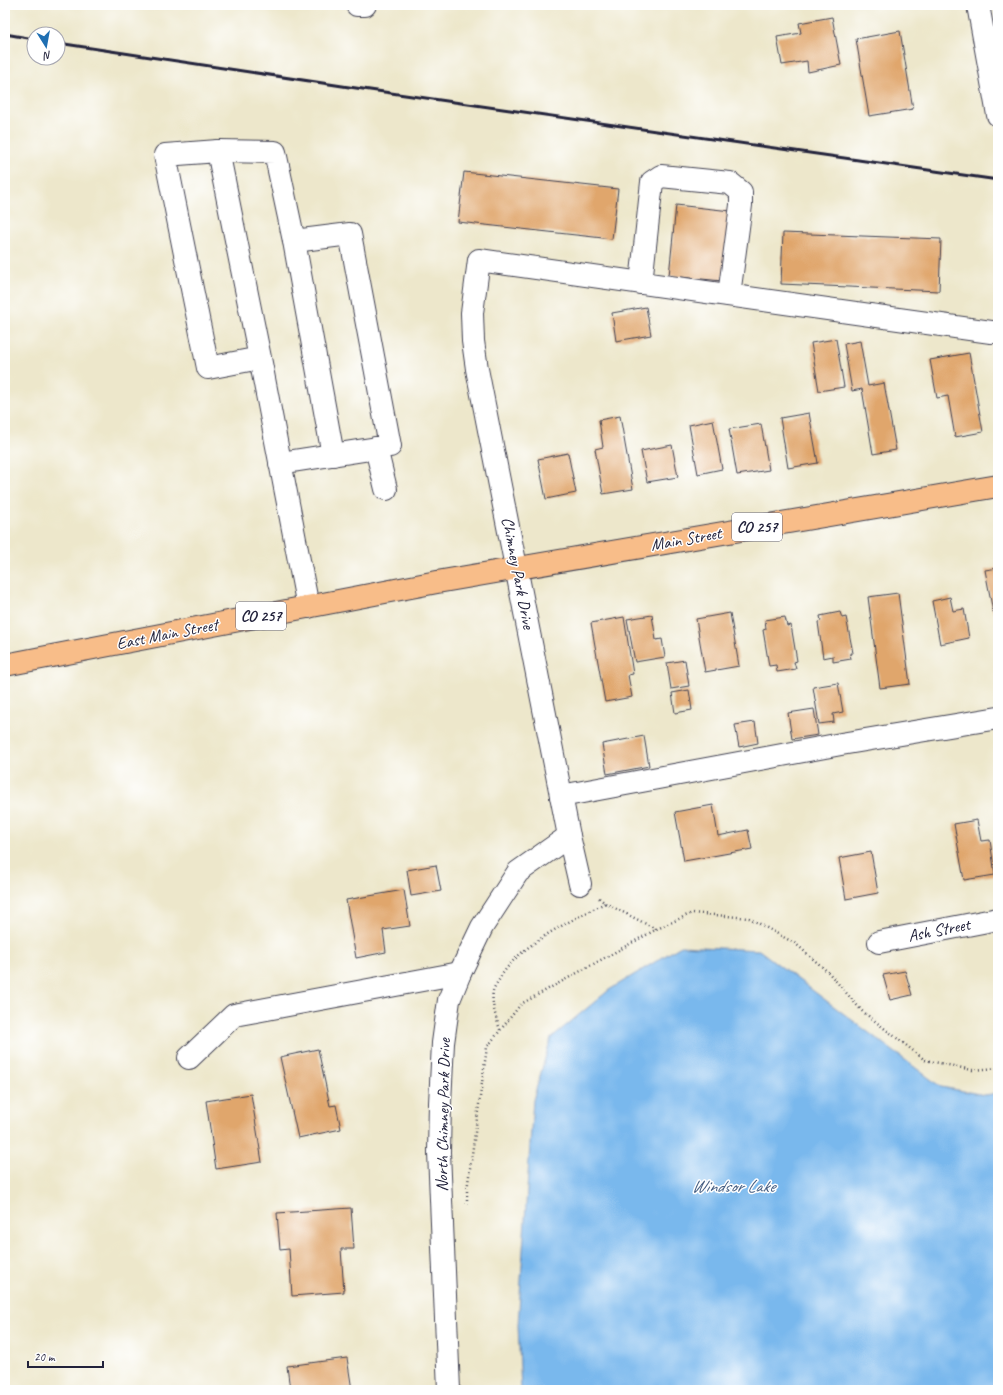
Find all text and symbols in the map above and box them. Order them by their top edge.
north arrow [26,26,66,66]
text: N [41,48,53,64]
road number: CO 257 [732,513,782,541]
street label: Chimney Park Drive [497,515,539,632]
street label: Main Street [649,522,725,556]
road number: CO 257 [236,602,286,630]
street label: East Main Street [115,613,222,654]
street label: Ash Street [906,913,974,946]
street label: North Chimney Park Drive [431,1037,455,1192]
water label: Windsor Lake [692,1175,778,1197]
scale bar [28,1343,103,1369]
text: 20 m [34,1349,56,1365]

